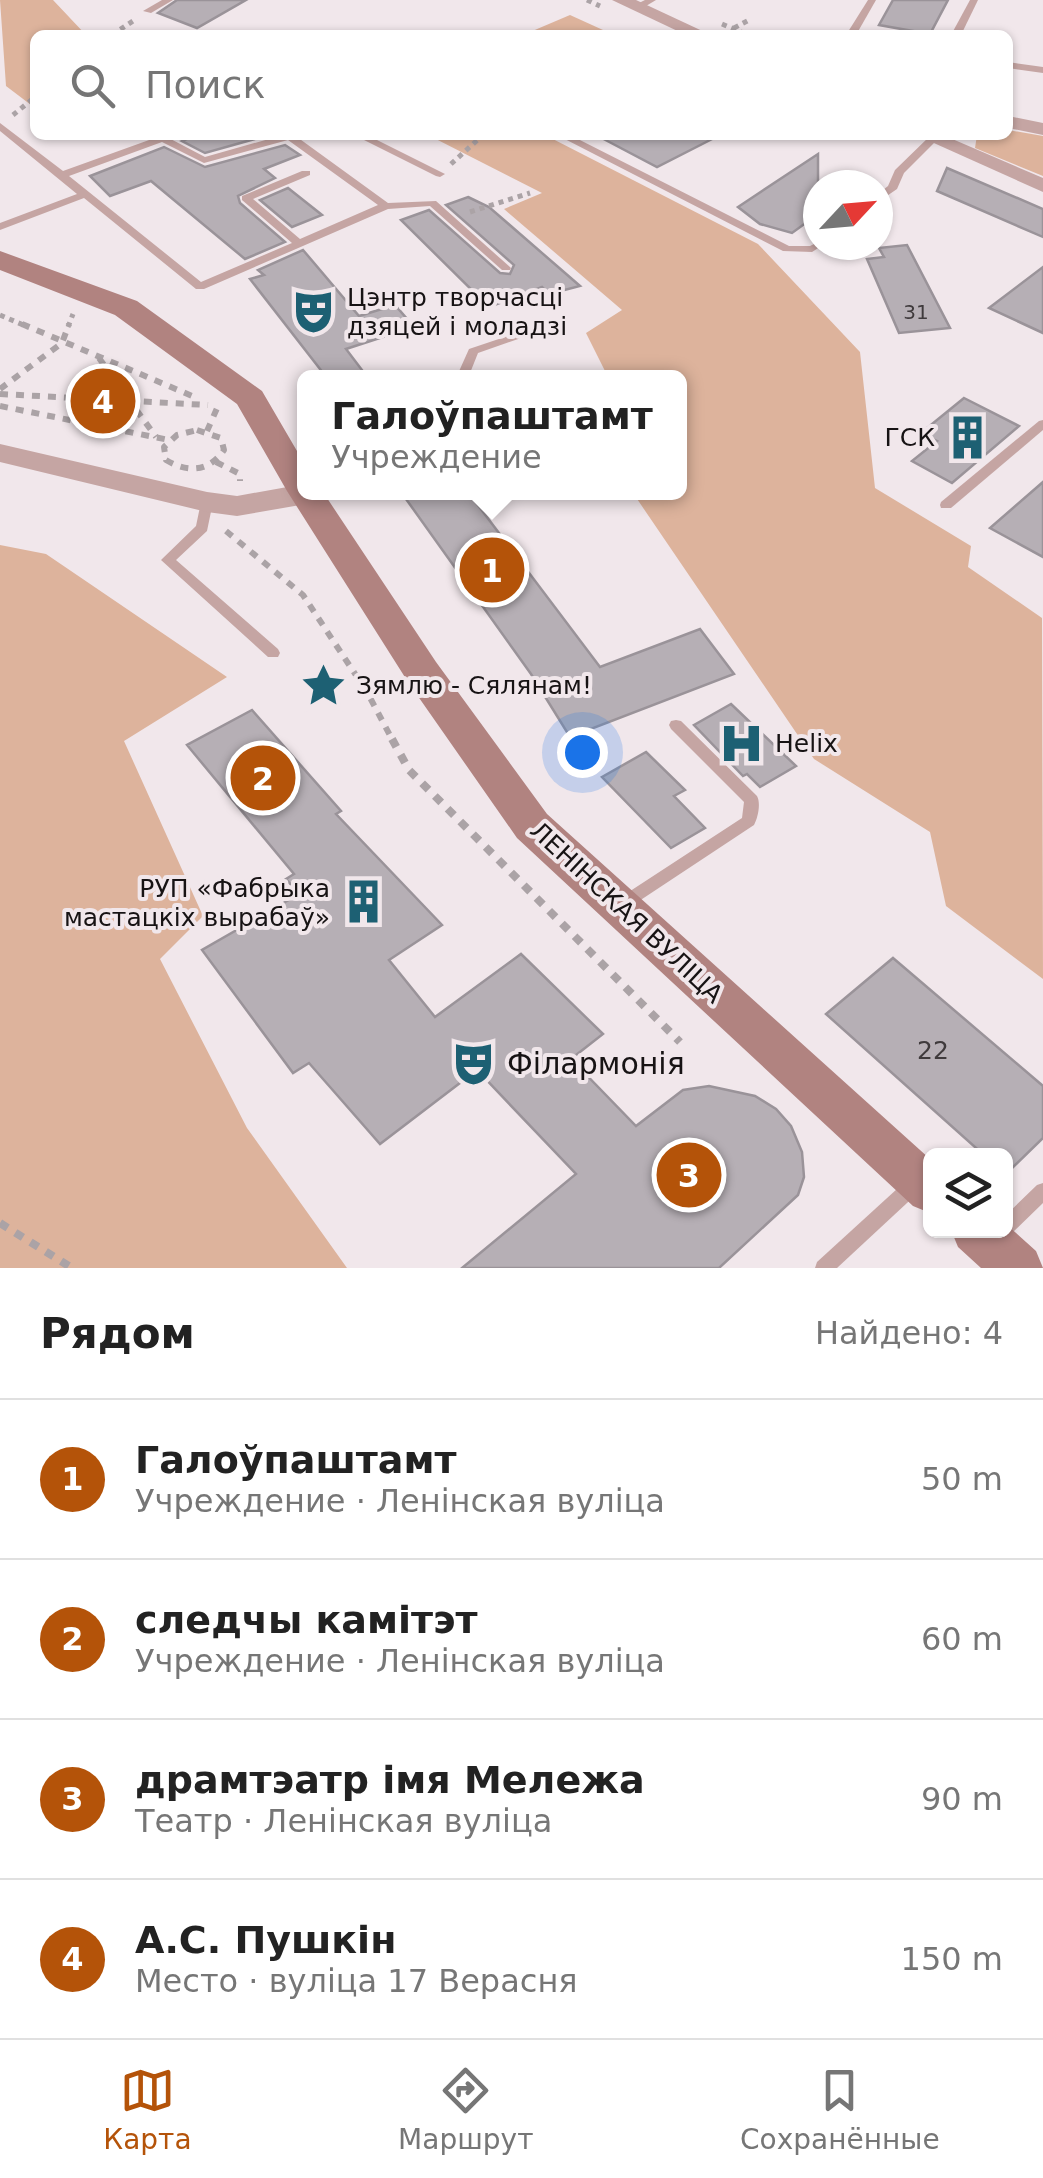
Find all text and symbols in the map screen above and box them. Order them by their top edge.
search box [30,30,1013,140]
icon: search [65,58,120,113]
text: Поиск [145,63,265,107]
north arrow [803,170,893,260]
place label: Цэнтр творчасці дзяцей і моладзі [347,283,567,341]
theatre icon: Цэнтр творчасці дзяцей і моладзі [290,287,338,335]
house number: 31 [903,300,929,324]
pin: 4 [70,364,136,438]
popup [297,370,687,500]
text: Галоўпаштамт [331,394,653,438]
building icon: ГСК [944,413,992,461]
place label: ГСК [885,423,935,452]
text: Учреждение [331,438,542,476]
pin: 1 [460,532,524,608]
place icon: Зямлю - Сялянам! [299,661,347,709]
place label: Зямлю - Сялянам! [356,671,592,700]
hospital icon: Helix [718,719,766,767]
your location [557,727,608,778]
place label: Helix [775,729,838,758]
pin: 2 [230,740,296,816]
street label: ЛЕНІНСКАЯ ВУЛІЦА [525,816,729,1009]
place label: РУП «Фабрыка мастацкіх вырабаў» [64,874,330,932]
building icon: РУП «Фабрыка мастацкіх вырабаў» [339,878,387,926]
house number: 22 [917,1036,949,1065]
theatre icon: Філармонія [450,1040,498,1088]
place label: Філармонія [507,1046,685,1081]
pin: 3 [656,1138,722,1212]
map controls [923,1148,1013,1238]
button: layers [923,1148,1013,1238]
text: Рядом [40,1309,195,1358]
text: Найдено: 4 [815,1314,1003,1352]
text: Галоўпаштамт [135,1438,457,1482]
text: 1 [61,1460,84,1498]
text: 50 m [921,1460,1003,1498]
text: Учреждение · Ленінская вуліца [135,1482,665,1520]
text: следчы камітэт [135,1598,478,1642]
text: 2 [61,1620,84,1658]
text: 60 m [921,1620,1003,1658]
text: Учреждение · Ленінская вуліца [135,1642,665,1680]
text: драмтэатр імя Мележа [135,1758,645,1802]
text: 3 [61,1780,84,1818]
text: 90 m [921,1780,1003,1818]
text: Театр · Ленінская вуліца [135,1802,552,1840]
text: А.С. Пушкін [135,1918,396,1962]
text: 4 [61,1940,84,1978]
text: 150 m [901,1940,1003,1978]
text: Место · вуліца 17 Верасня [135,1962,578,2000]
tab: Карта [103,2063,192,2156]
tab: Маршрут [398,2063,533,2156]
tab: Сохранённые [740,2063,940,2156]

